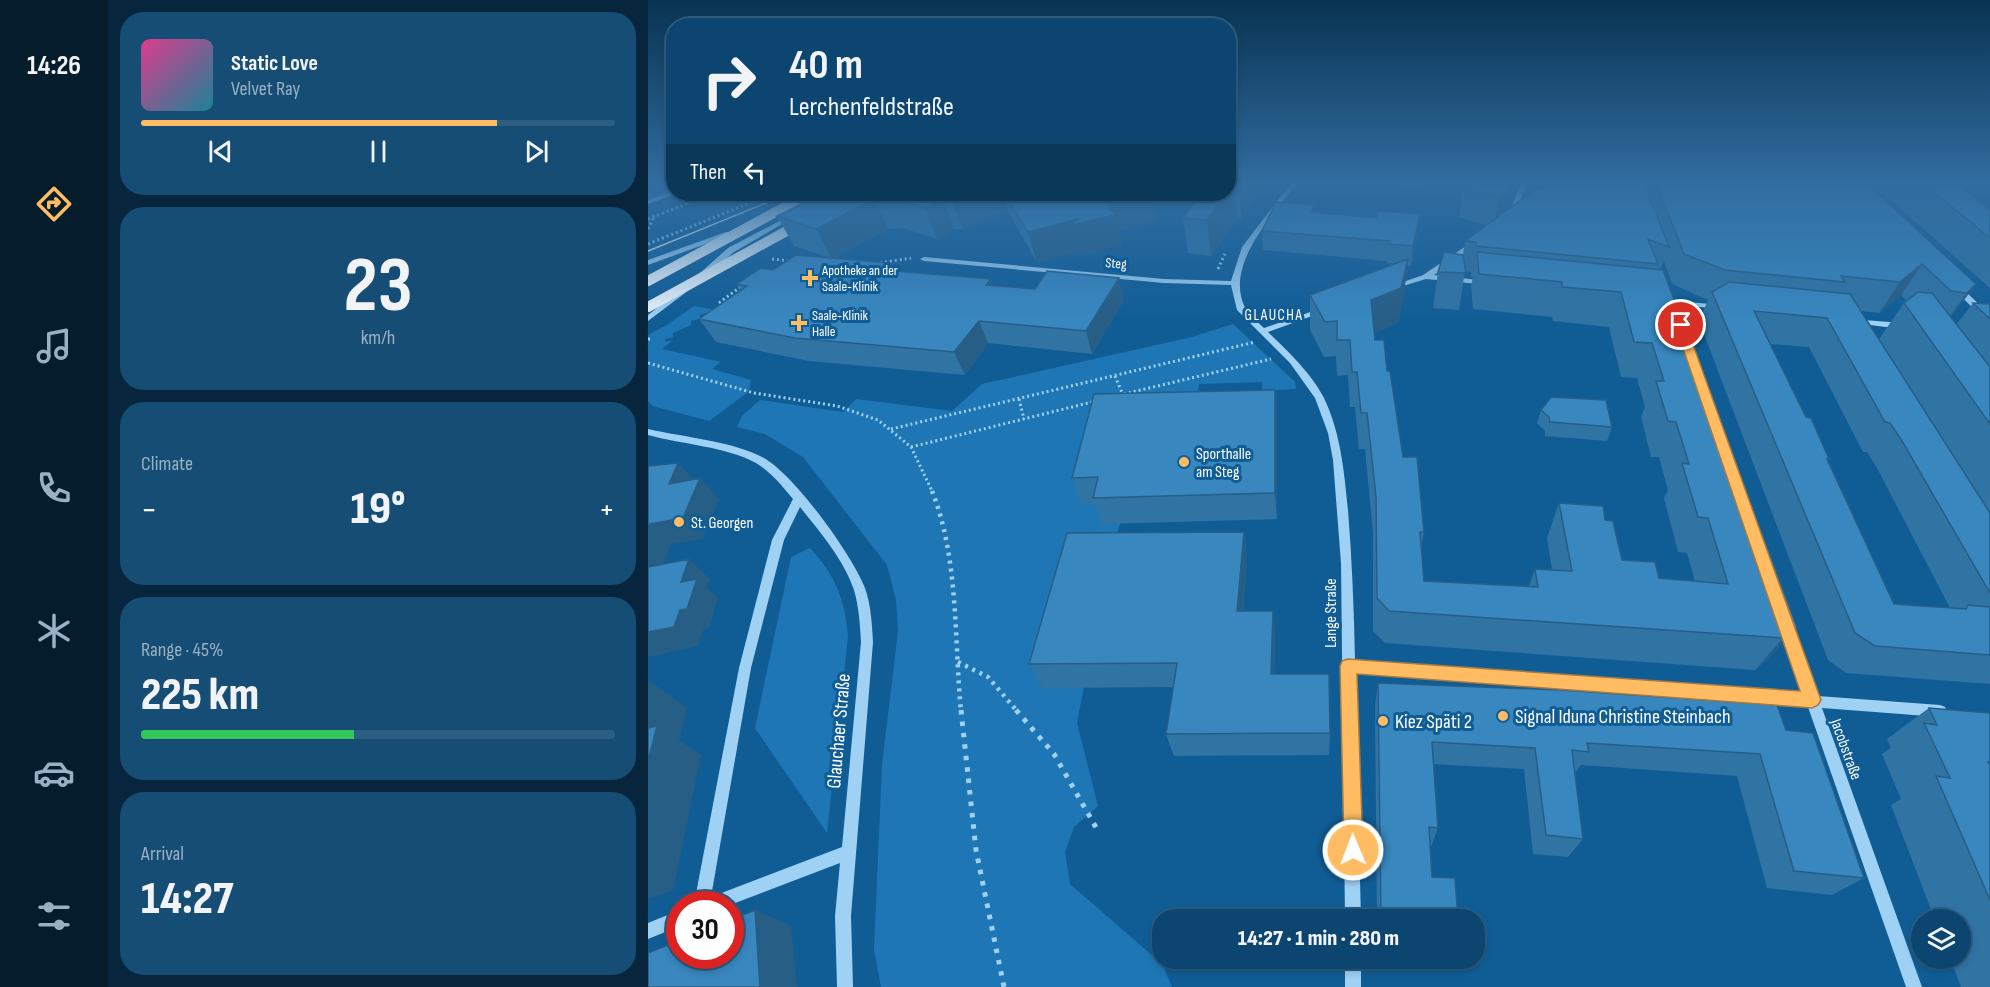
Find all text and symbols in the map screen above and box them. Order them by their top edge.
text: 40 m [789,40,863,91]
icon: right [690,42,768,120]
text: 14:26 [27,50,81,82]
text: Static Love [231,50,318,77]
text: Velvet Ray [231,77,300,101]
text: Lerchenfeldstraße [789,91,954,123]
icon: previous [204,135,237,168]
icon: pause [362,135,395,168]
icon: next [520,135,553,168]
icon: left [738,156,771,189]
text: Then [690,159,726,186]
icon: directions [33,183,75,225]
text: 23 [343,240,413,333]
street label: Steg [1105,254,1128,273]
place label: Apotheke an der Saale-Klinik [821,262,898,295]
marker: Apotheke an der Saale-Klinik [803,271,817,285]
pin [1655,299,1706,350]
district label: GLAUCHA [1245,306,1303,325]
place label: Saale-Klinik Halle [812,307,869,340]
icon: arrive [1664,308,1697,341]
marker: Saale-Klinik Halle [790,314,808,332]
icon: music [33,325,75,367]
text: km/h [361,326,395,350]
place label: Sporthalle am Steg [1196,445,1251,482]
text: Climate [141,452,193,476]
marker: Sporthalle am Steg [1177,455,1191,469]
icon: phone [33,467,75,509]
text: 19° [351,482,405,537]
text: − [141,490,157,530]
text: + [599,490,615,530]
place label: St. Georgen [691,514,753,533]
marker: St. Georgen [672,515,686,529]
street label: Lange Straße [1322,578,1341,648]
icon: climate [33,610,75,652]
text: Range · 45% [141,638,223,662]
text: 225 km [141,668,259,723]
street label: Glauchaer Straße [822,673,856,790]
place label: Signal Iduna Christine Steinbach [1515,705,1730,729]
marker: Signal Iduna Christine Steinbach [1496,709,1510,723]
place label: Kiez Späti 2 [1395,710,1472,734]
marker: Kiez Späti 2 [1376,714,1390,728]
street label: Jacobstraße [1825,716,1865,783]
icon: car [33,752,75,794]
position arrow [1321,818,1385,882]
text: Arrival [141,842,184,866]
text: 14:27 [141,872,233,927]
speed limit sign: 30 [666,891,744,969]
icon: filters [33,895,75,937]
map controls [1911,909,1971,969]
button: layers [1911,909,1971,969]
text: 14:27 · 1 min · 280 m [1238,925,1399,952]

